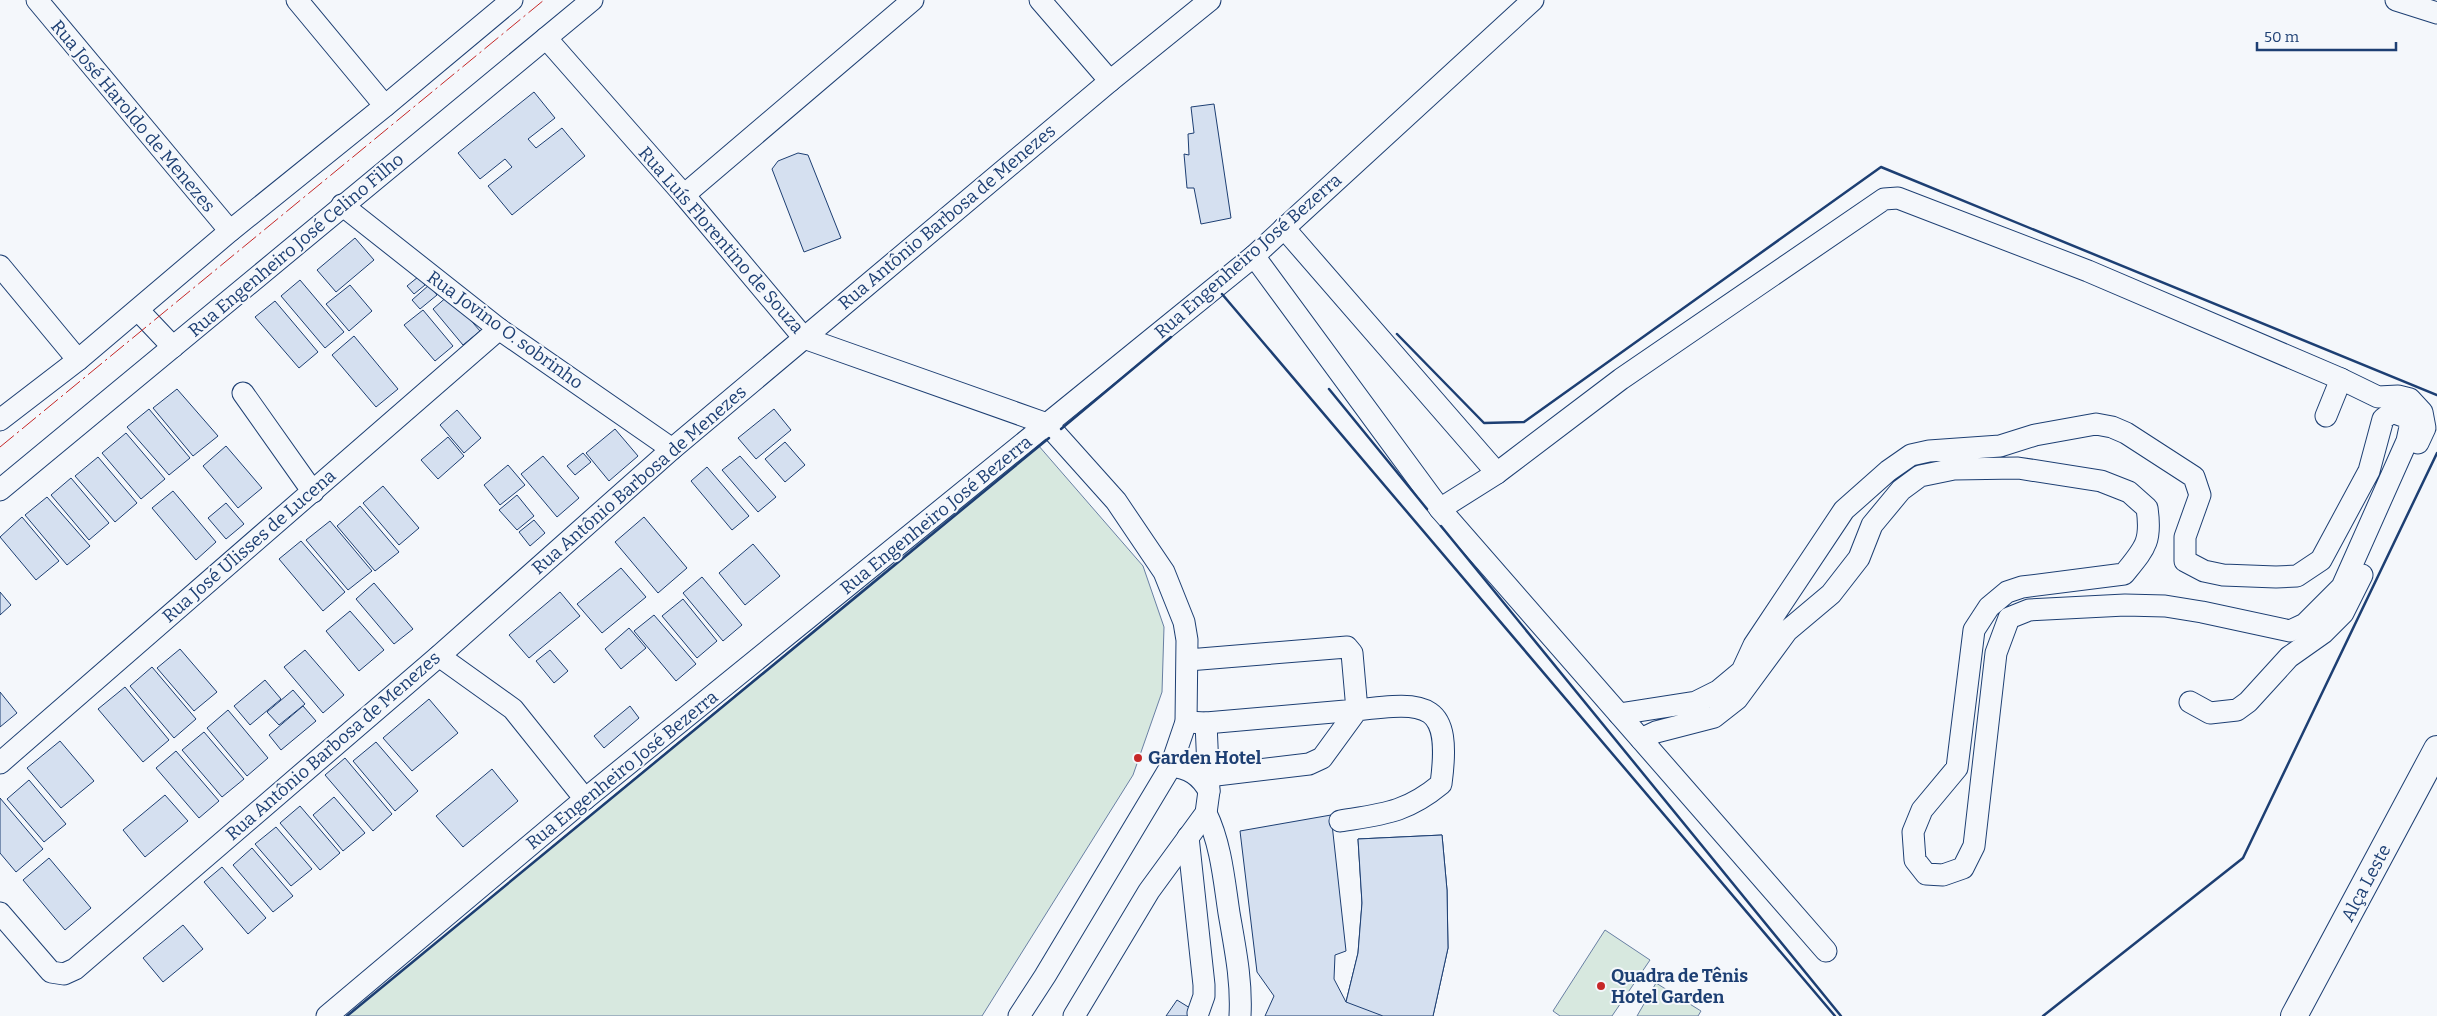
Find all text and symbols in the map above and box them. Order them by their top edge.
street label: Rua José Haroldo de Menezes [46,16,220,216]
scale bar [2257,20,2396,52]
text: 50 m [2264,28,2300,46]
street label: Rua Antônio Barbosa de Menezes [834,120,1060,314]
street label: Rua Luís Florentino de Souza [634,142,808,338]
street label: Rua Engenheiro José Celino Filho [184,148,408,342]
street label: Rua Engenheiro José Bezerra [1150,169,1346,343]
street label: Rua Jovino O. sobrinho [423,266,587,394]
street label: Rua Antônio Barbosa de Menezes [527,381,751,579]
street label: Rua Engenheiro José Bezerra [836,431,1036,599]
street label: Rua José Ulisses de Lucena [158,465,340,627]
street label: Rua Antônio Barbosa de Menezes [221,647,445,845]
street label: Rua Engenheiro José Bezerra [522,686,722,854]
place label: Garden Hotel [1148,747,1262,769]
marker: Garden Hotel [1132,752,1144,764]
street label: Alça Leste [2336,841,2396,925]
place label: Quadra de Tênis Hotel Garden [1611,965,1748,1008]
marker: Quadra de Tênis Hotel Garden [1595,980,1607,992]

